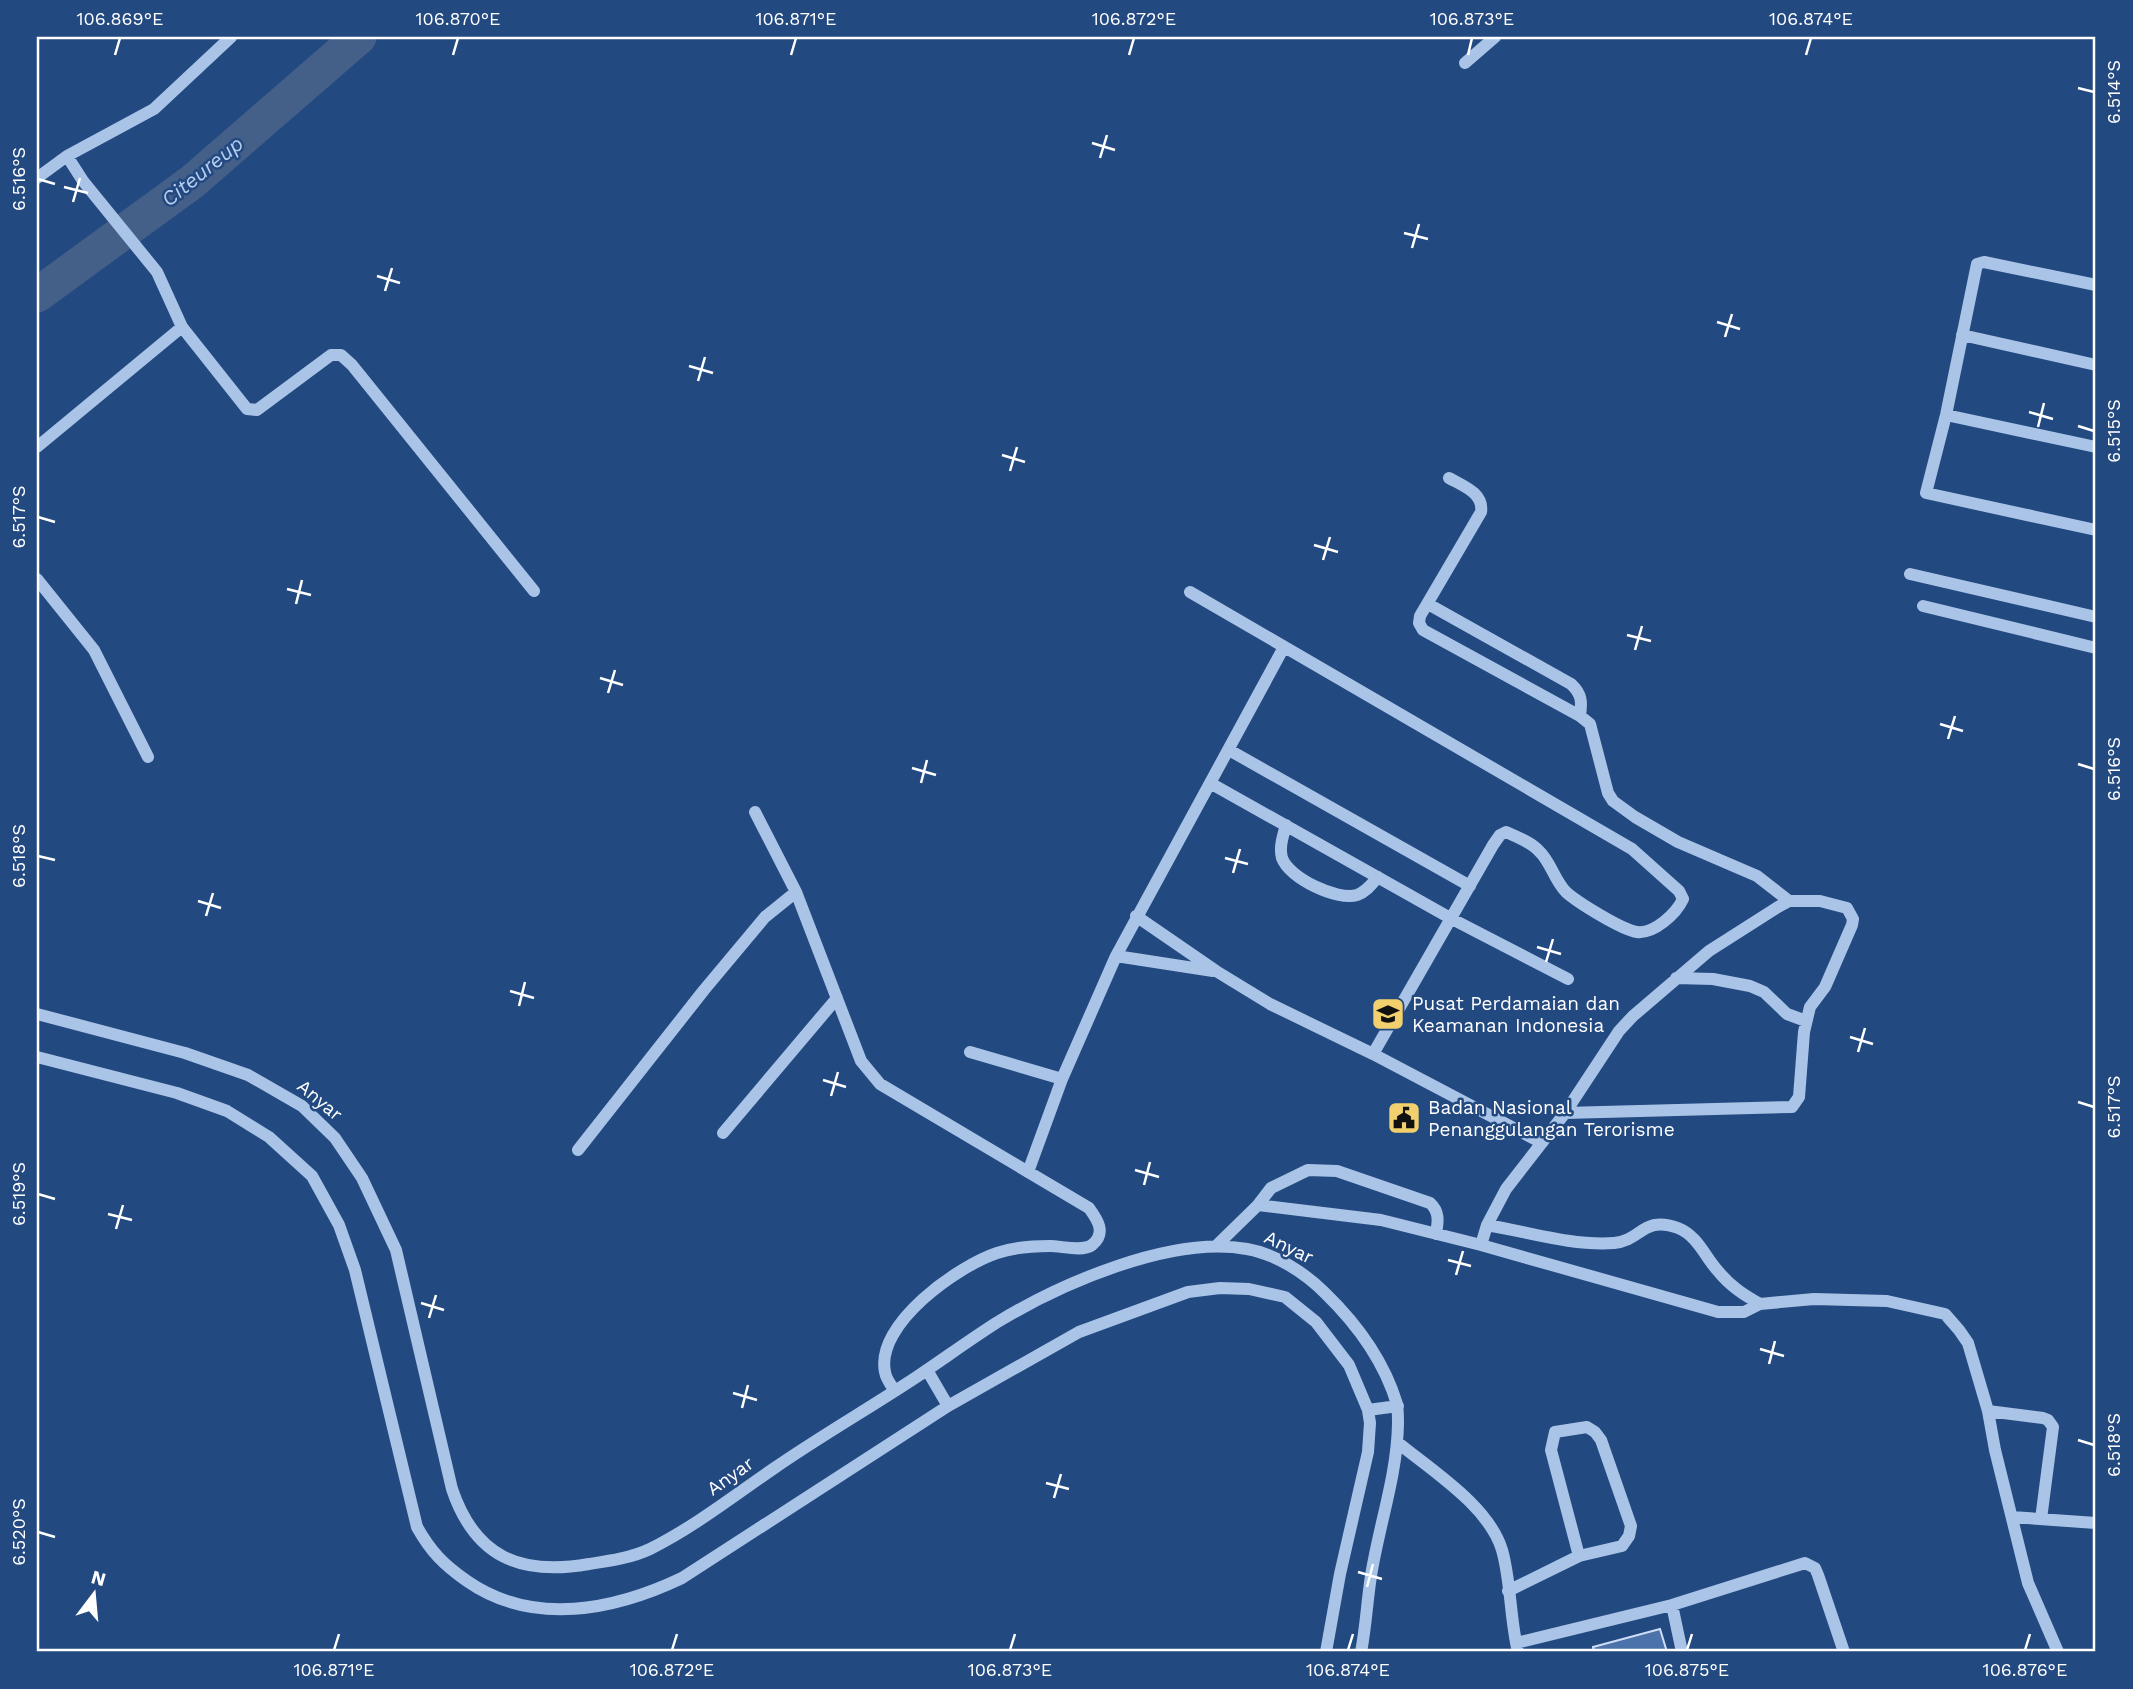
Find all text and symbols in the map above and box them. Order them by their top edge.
text: 106.869°E [77,8,163,29]
text: 106.870°E [415,8,501,29]
text: 106.871°E [755,8,837,29]
text: 106.872°E [1092,8,1176,29]
text: 106.873°E [1430,8,1514,29]
text: 106.874°E [1769,8,1853,29]
text: 6.514°S [2103,60,2124,124]
water label: Citeureup [156,130,248,212]
text: 6.516°S [8,147,29,211]
text: 6.515°S [2103,399,2124,463]
text: 6.517°S [8,485,29,549]
text: 6.516°S [2103,737,2124,801]
text: 6.518°S [8,824,29,888]
place label: Pusat Perdamaian dan Keamanan Indonesia [1412,992,1620,1037]
school or university icon: Pusat Perdamaian dan Keamanan Indonesia [1369,995,1407,1033]
street label: Anyar [293,1074,348,1126]
text: 6.517°S [2103,1075,2124,1139]
place label: Badan Nasional Penanggulangan Terorisme [1428,1096,1675,1141]
public building icon: Badan Nasional Penanggulangan Terorisme [1385,1099,1423,1137]
text: 6.519°S [8,1162,29,1226]
street label: Anyar [1261,1225,1318,1269]
text: 6.518°S [2103,1413,2124,1477]
street label: Anyar [702,1451,758,1500]
text: 6.520°S [8,1498,29,1566]
north arrow [60,1560,130,1630]
text: N [89,1565,108,1591]
text: 106.871°E [293,1659,375,1680]
text: 106.872°E [630,1659,714,1680]
text: 106.873°E [968,1659,1052,1680]
text: 106.874°E [1306,1659,1390,1680]
text: 106.875°E [1645,1659,1729,1680]
text: 106.876°E [1983,1659,2067,1680]

